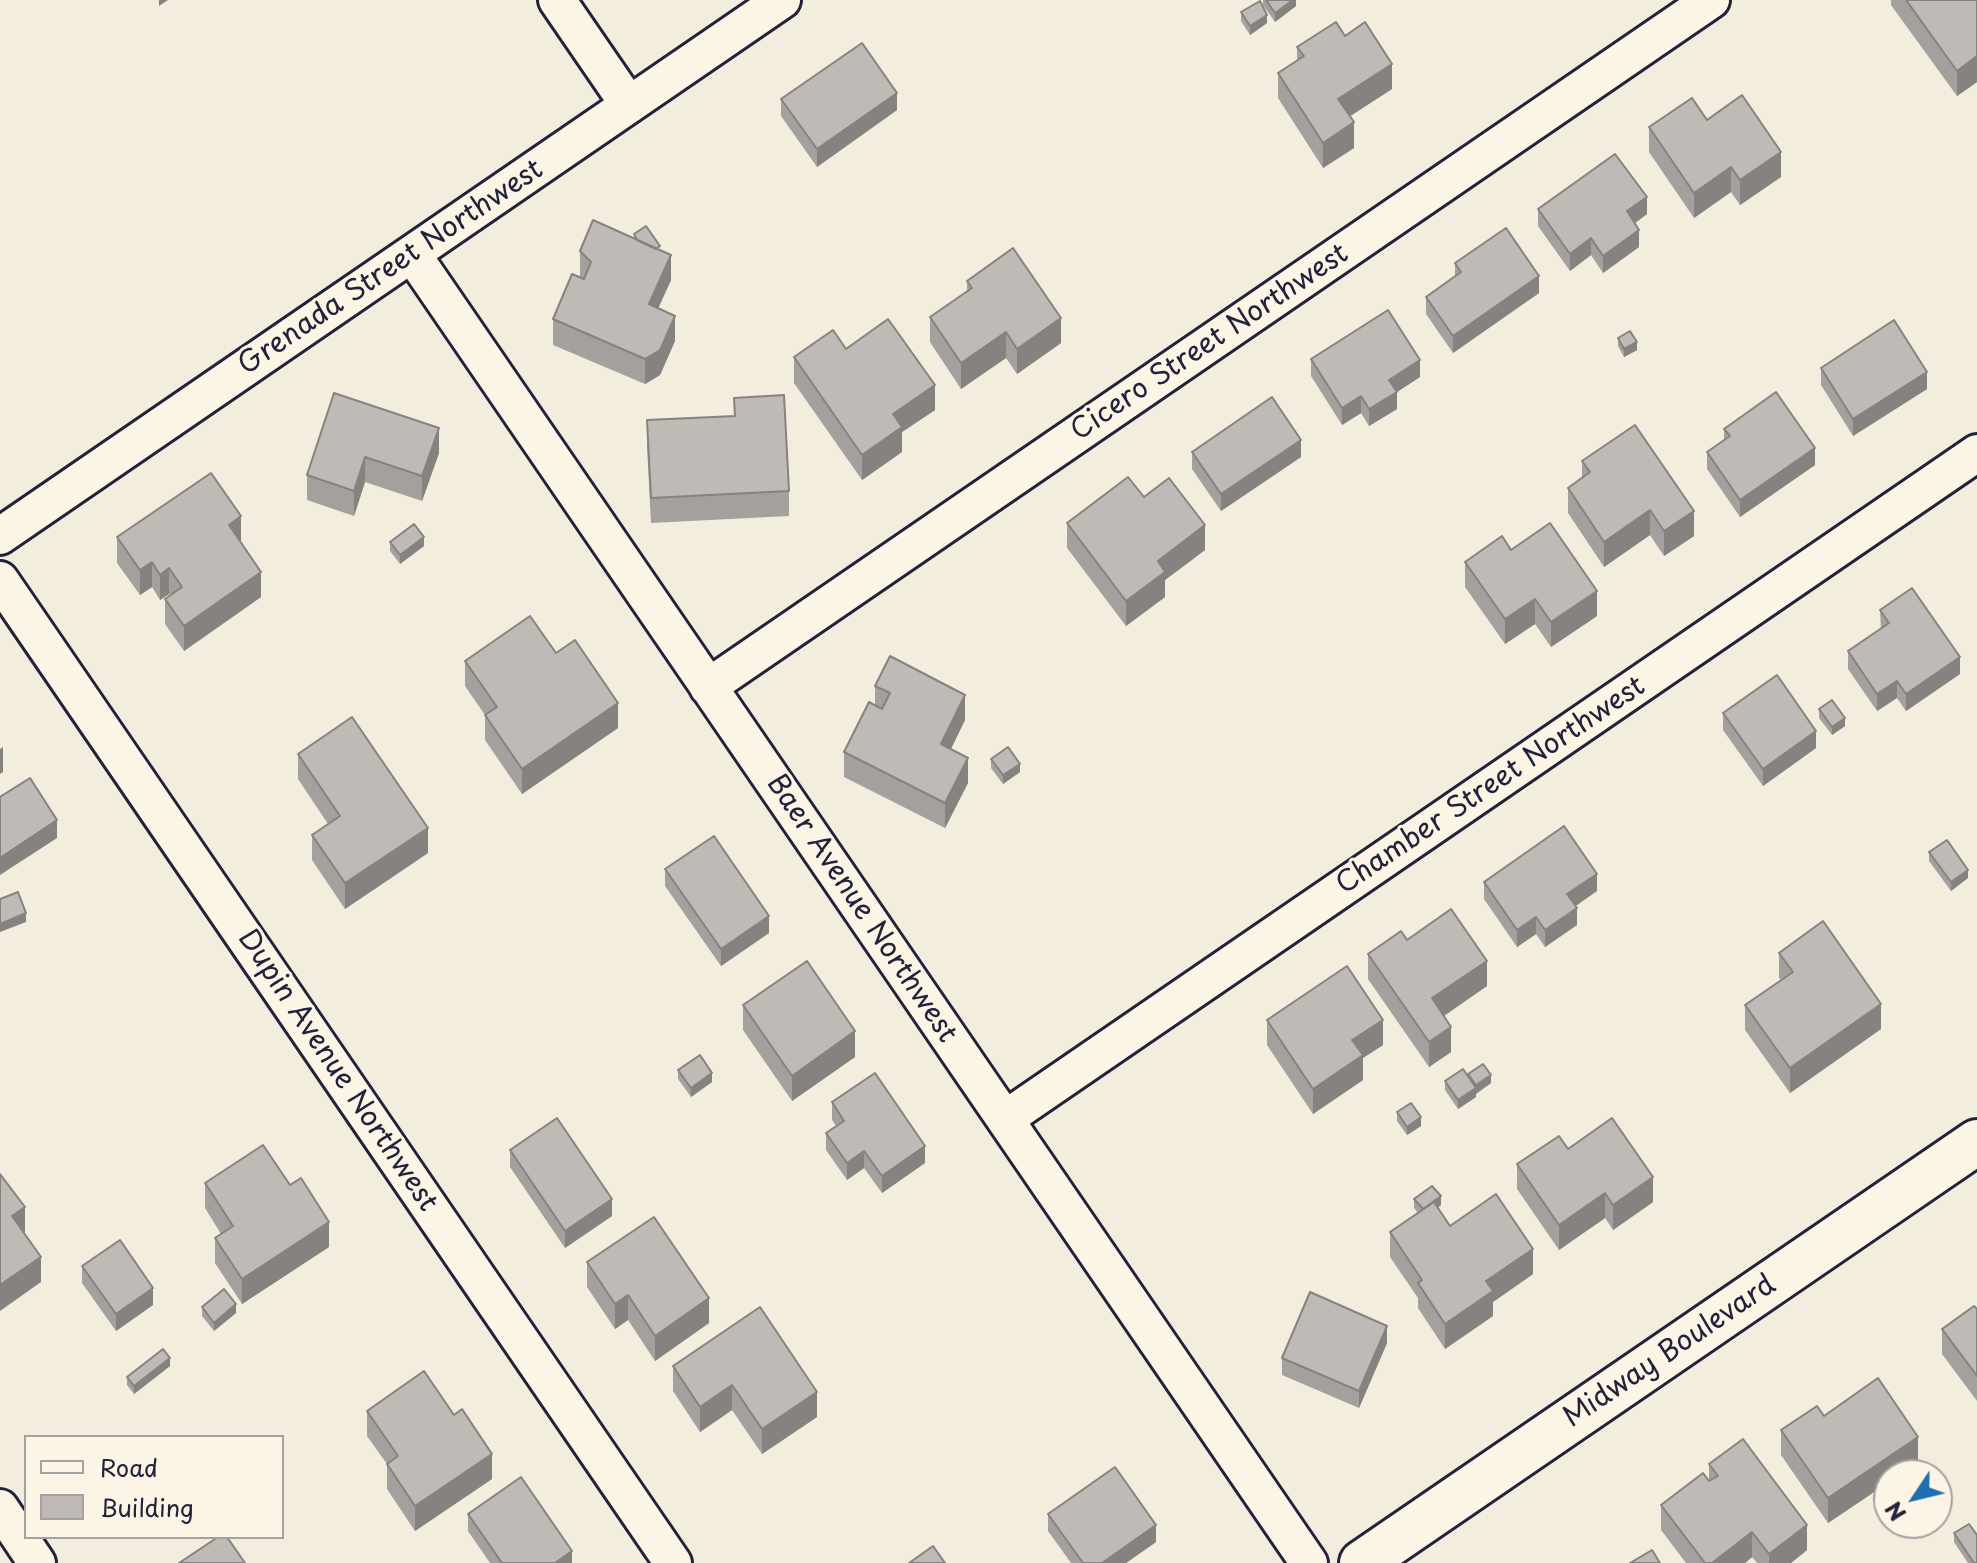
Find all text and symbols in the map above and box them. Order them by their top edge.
street label: Grenada Street Northwest [232,153,550,383]
street label: Cicero Street Northwest [1065,238,1355,448]
street label: Chamber Street Northwest [1330,670,1652,902]
street label: Baer Avenue Northwest [759,768,963,1050]
street label: Dupin Avenue Northwest [230,924,444,1218]
street label: Midway Boulevard [1558,1269,1782,1435]
legend [24,1435,284,1539]
text: Road [100,1449,158,1485]
north arrow [1873,1459,1953,1539]
text: Building [100,1489,194,1525]
text: N [1876,1495,1913,1529]

